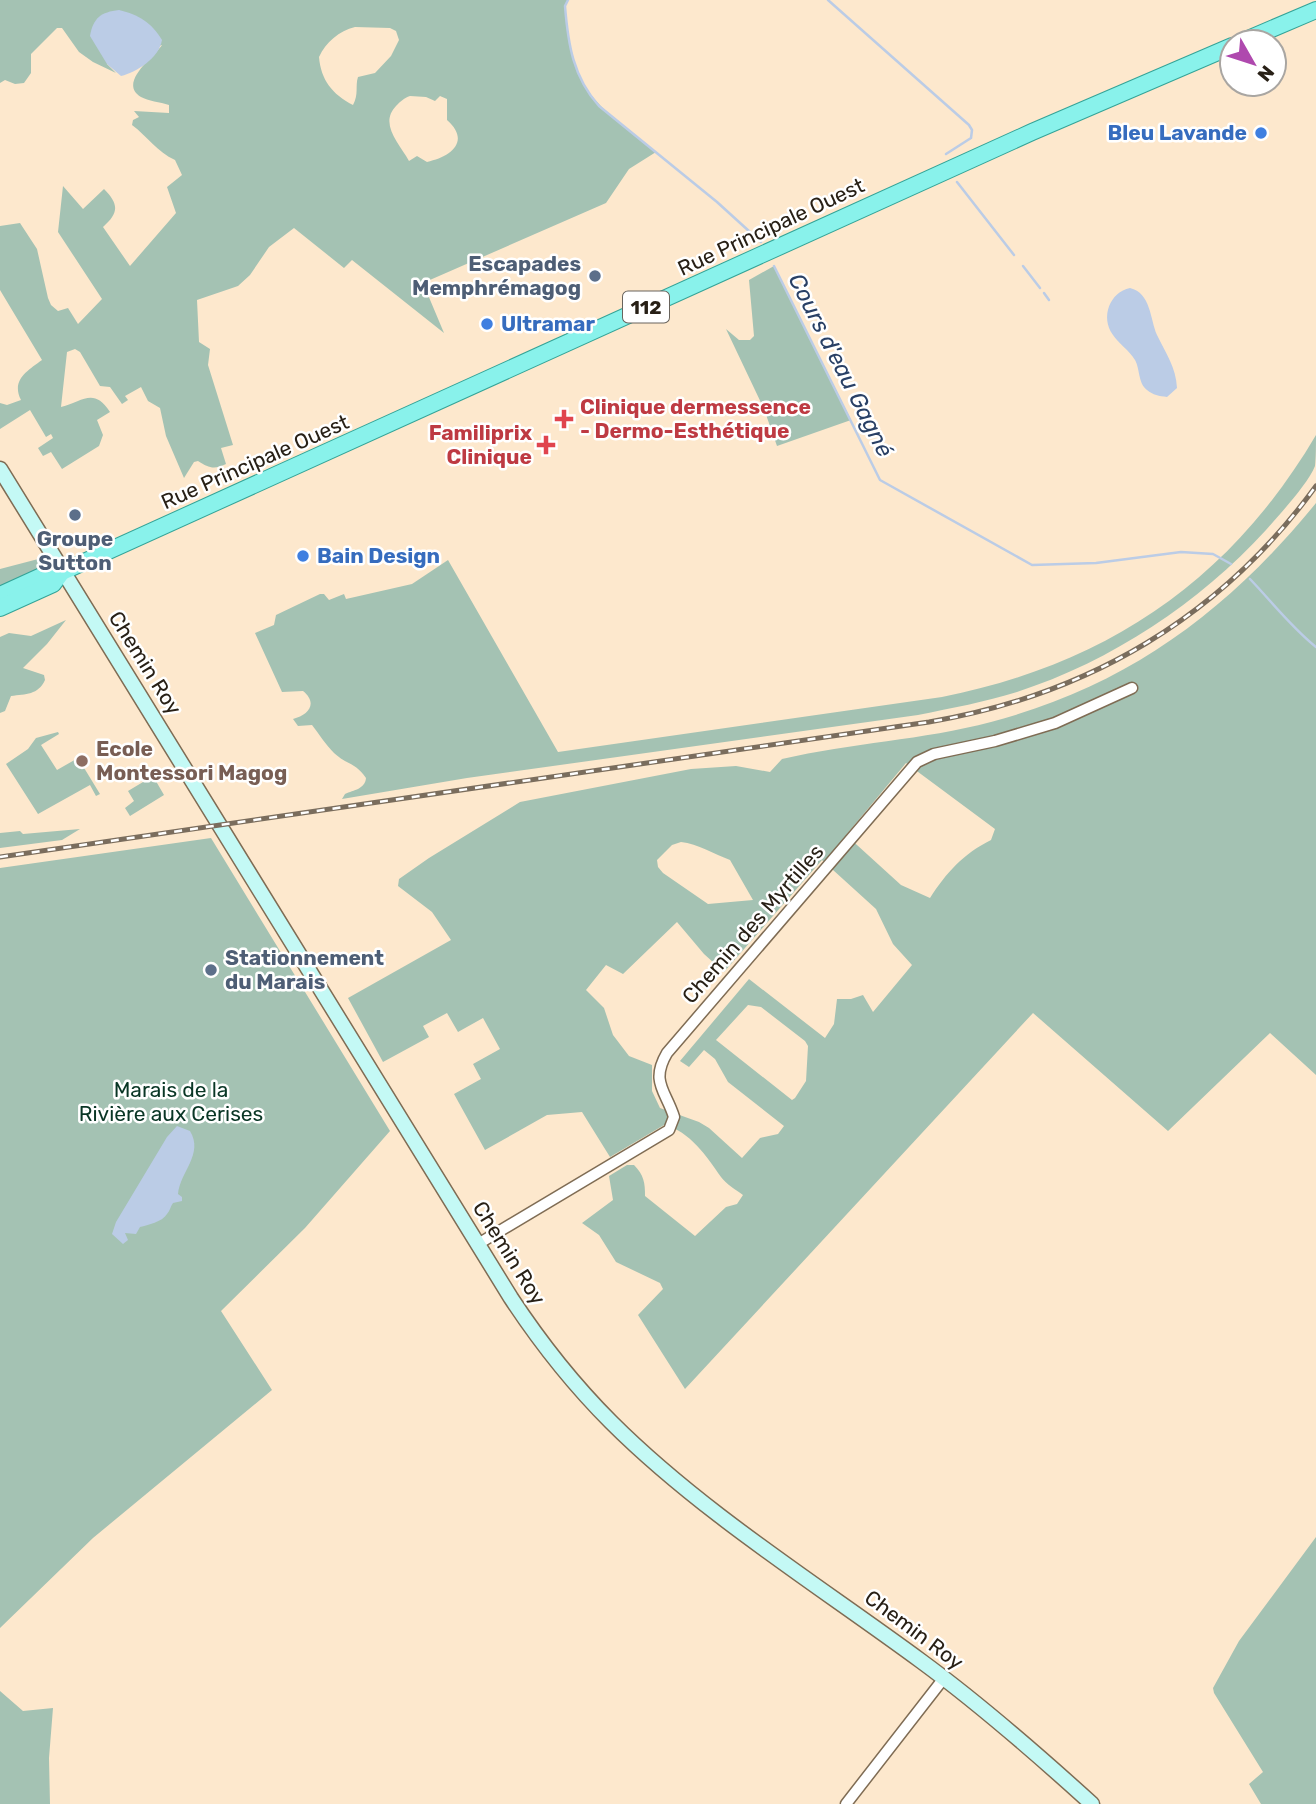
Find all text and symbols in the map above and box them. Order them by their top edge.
north arrow [1218,28,1288,98]
text: N [1253,61,1279,86]
place label: Bleu Lavande [1108,120,1247,145]
marker: Bleu Lavande [1253,125,1269,141]
street label: Rue Principale Ouest [674,172,868,281]
place label: Escapades Memphrémagog [412,251,581,300]
marker: Escapades Memphrémagog [587,268,603,284]
water label: Cours d'eau Gagné [783,269,899,462]
road number: 112 [623,292,669,322]
place label: Ultramar [501,311,595,336]
marker: Ultramar [479,316,495,332]
place label: Clinique dermessence - Dermo-Esthétique [580,394,811,443]
street label: Rue Principale Ouest [157,409,353,514]
marker: Clinique dermessence - Dermo-Esthétique [554,409,574,429]
place label: Familiprix Clinique [429,420,533,469]
marker: Familiprix Clinique [538,437,554,453]
marker: Groupe Sutton [67,507,83,523]
place label: Groupe Sutton [37,526,113,575]
place label: Bain Design [317,543,440,568]
marker: Bain Design [295,548,311,564]
street label: Chemin Roy [104,606,187,719]
place label: Ecole Montessori Magog [96,736,287,785]
marker: Ecole Montessori Magog [74,753,90,769]
street label: Chemin des Myrtilles [677,839,828,1008]
place label: Stationnement du Marais [225,945,384,994]
marker: Stationnement du Marais [203,962,219,978]
park label: Marais de la Rivière aux Cerises [79,1077,263,1126]
street label: Chemin Roy [468,1196,551,1309]
street label: Chemin Roy [860,1584,969,1675]

